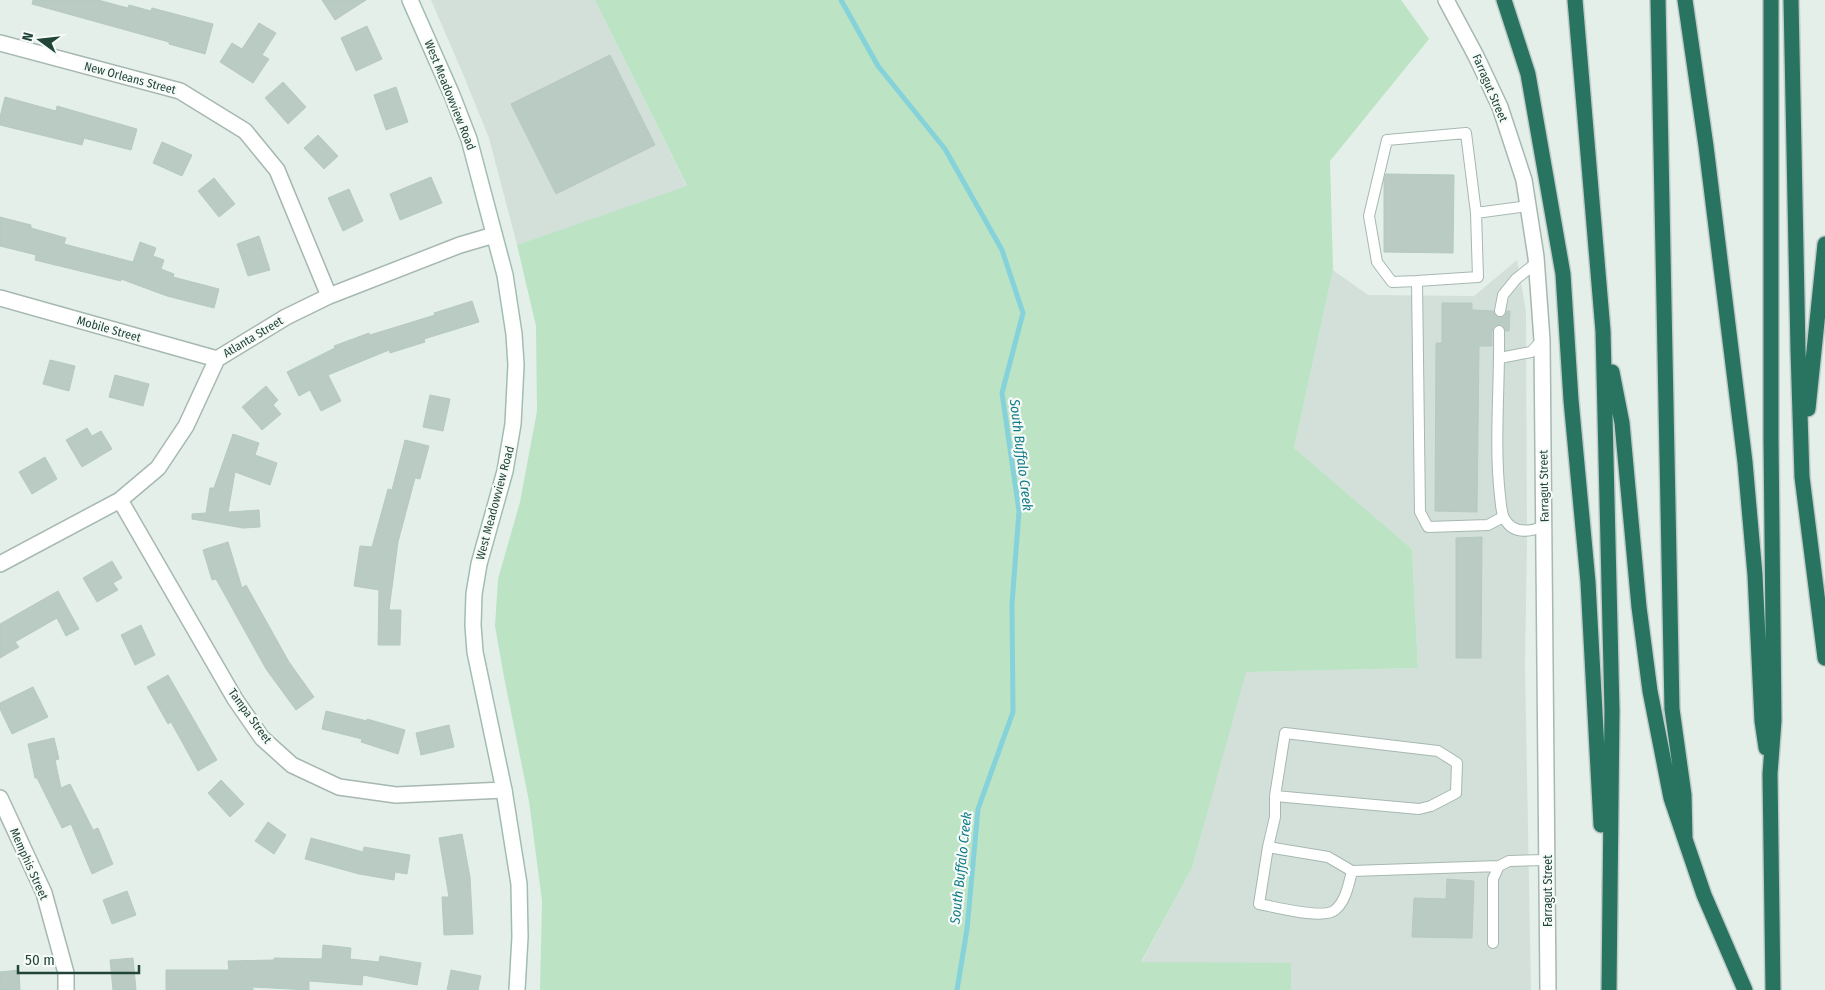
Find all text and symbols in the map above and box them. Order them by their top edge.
north arrow [15,15,65,65]
text: N [19,31,37,43]
street label: West Meadowview Road [422,38,478,152]
street label: Farragut Street [1469,52,1511,124]
street label: New Orleans Street [83,59,177,97]
street label: Mobile Street [76,313,143,345]
street label: Atlanta Street [220,314,286,360]
water label: South Buffalo Creek [1006,397,1036,512]
street label: West Meadowview Road [473,445,517,561]
street label: Farragut Street [1536,450,1552,522]
street label: Tampa Street [225,686,275,746]
water label: South Buffalo Creek [947,811,975,926]
street label: Memphis Street [7,826,51,902]
street label: Farragut Street [1541,855,1555,927]
scale bar [18,942,139,974]
text: 50 m [25,951,55,969]

